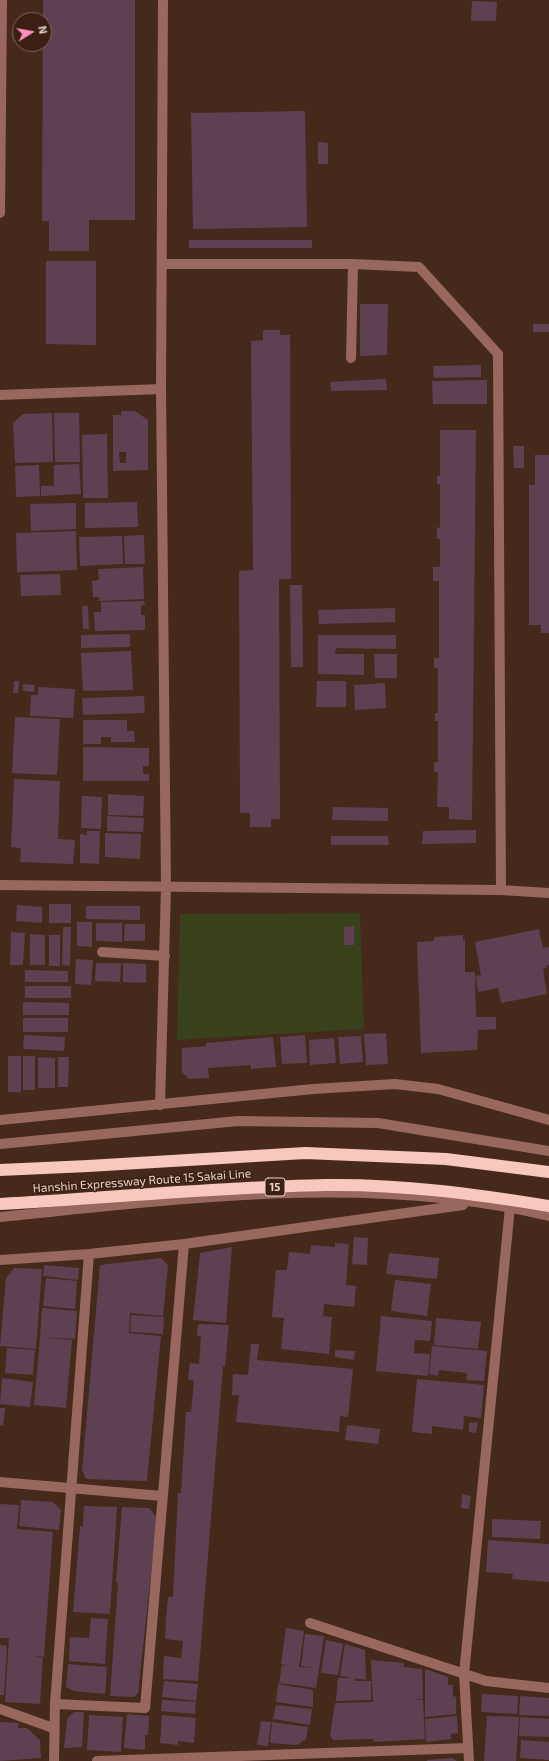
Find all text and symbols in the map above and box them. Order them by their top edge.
north arrow [12,12,52,52]
text: N [36,25,50,35]
street label: Hanshin Expressway Route 15 Sakai Line [32,1166,252,1196]
road number: 15 [265,1178,285,1196]

